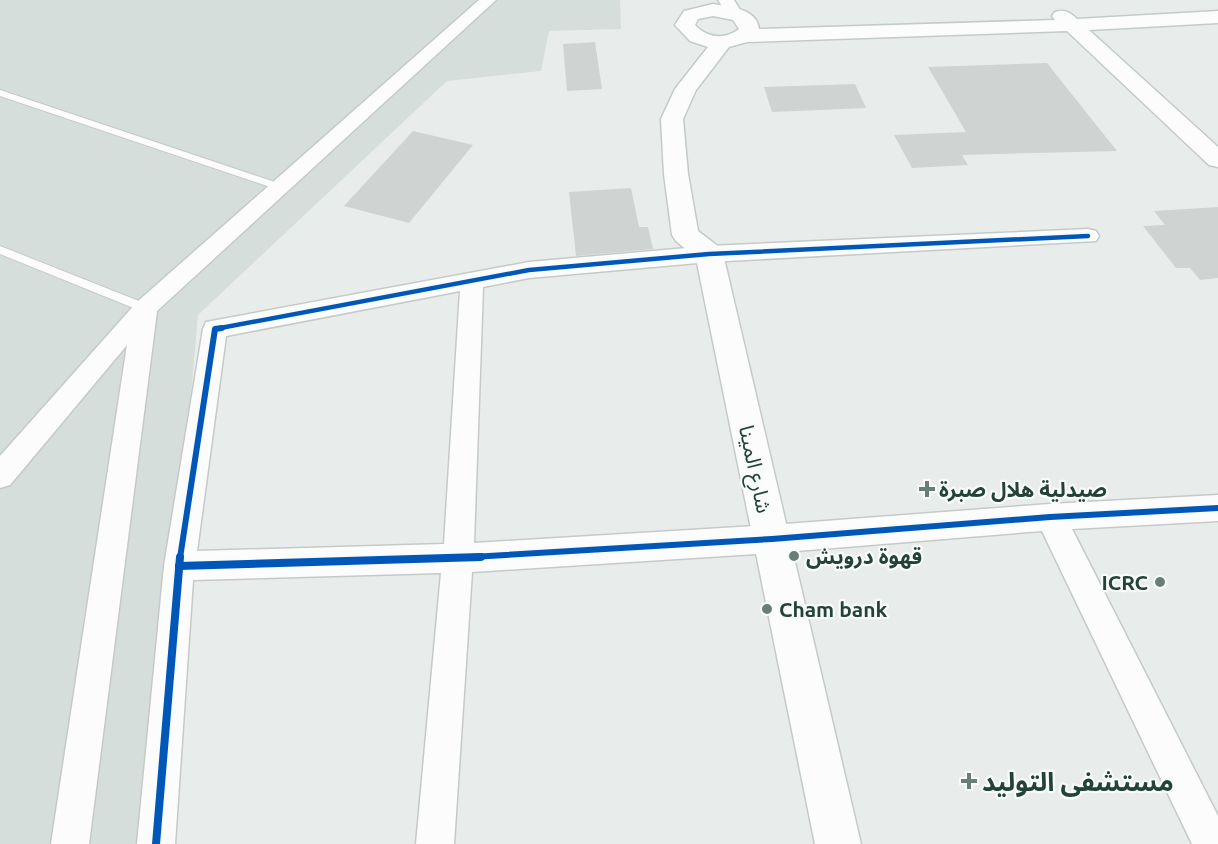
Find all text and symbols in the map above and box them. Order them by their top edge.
street label: شارع المينا [731,423,777,516]
place label: صيدلية هلال صبرة [939,477,1107,502]
marker: صيدلية هلال صبرة [920,482,934,496]
place label: قهوة درويش [806,544,922,569]
marker: قهوة درويش [787,549,801,563]
place label: ICRC [1101,570,1148,594]
marker: ICRC [1153,575,1167,589]
place label: Cham bank [779,597,887,621]
marker: Cham bank [760,602,774,616]
place label: مستشفى التوليد [982,767,1174,797]
marker: مستشفى التوليد [960,772,978,790]

